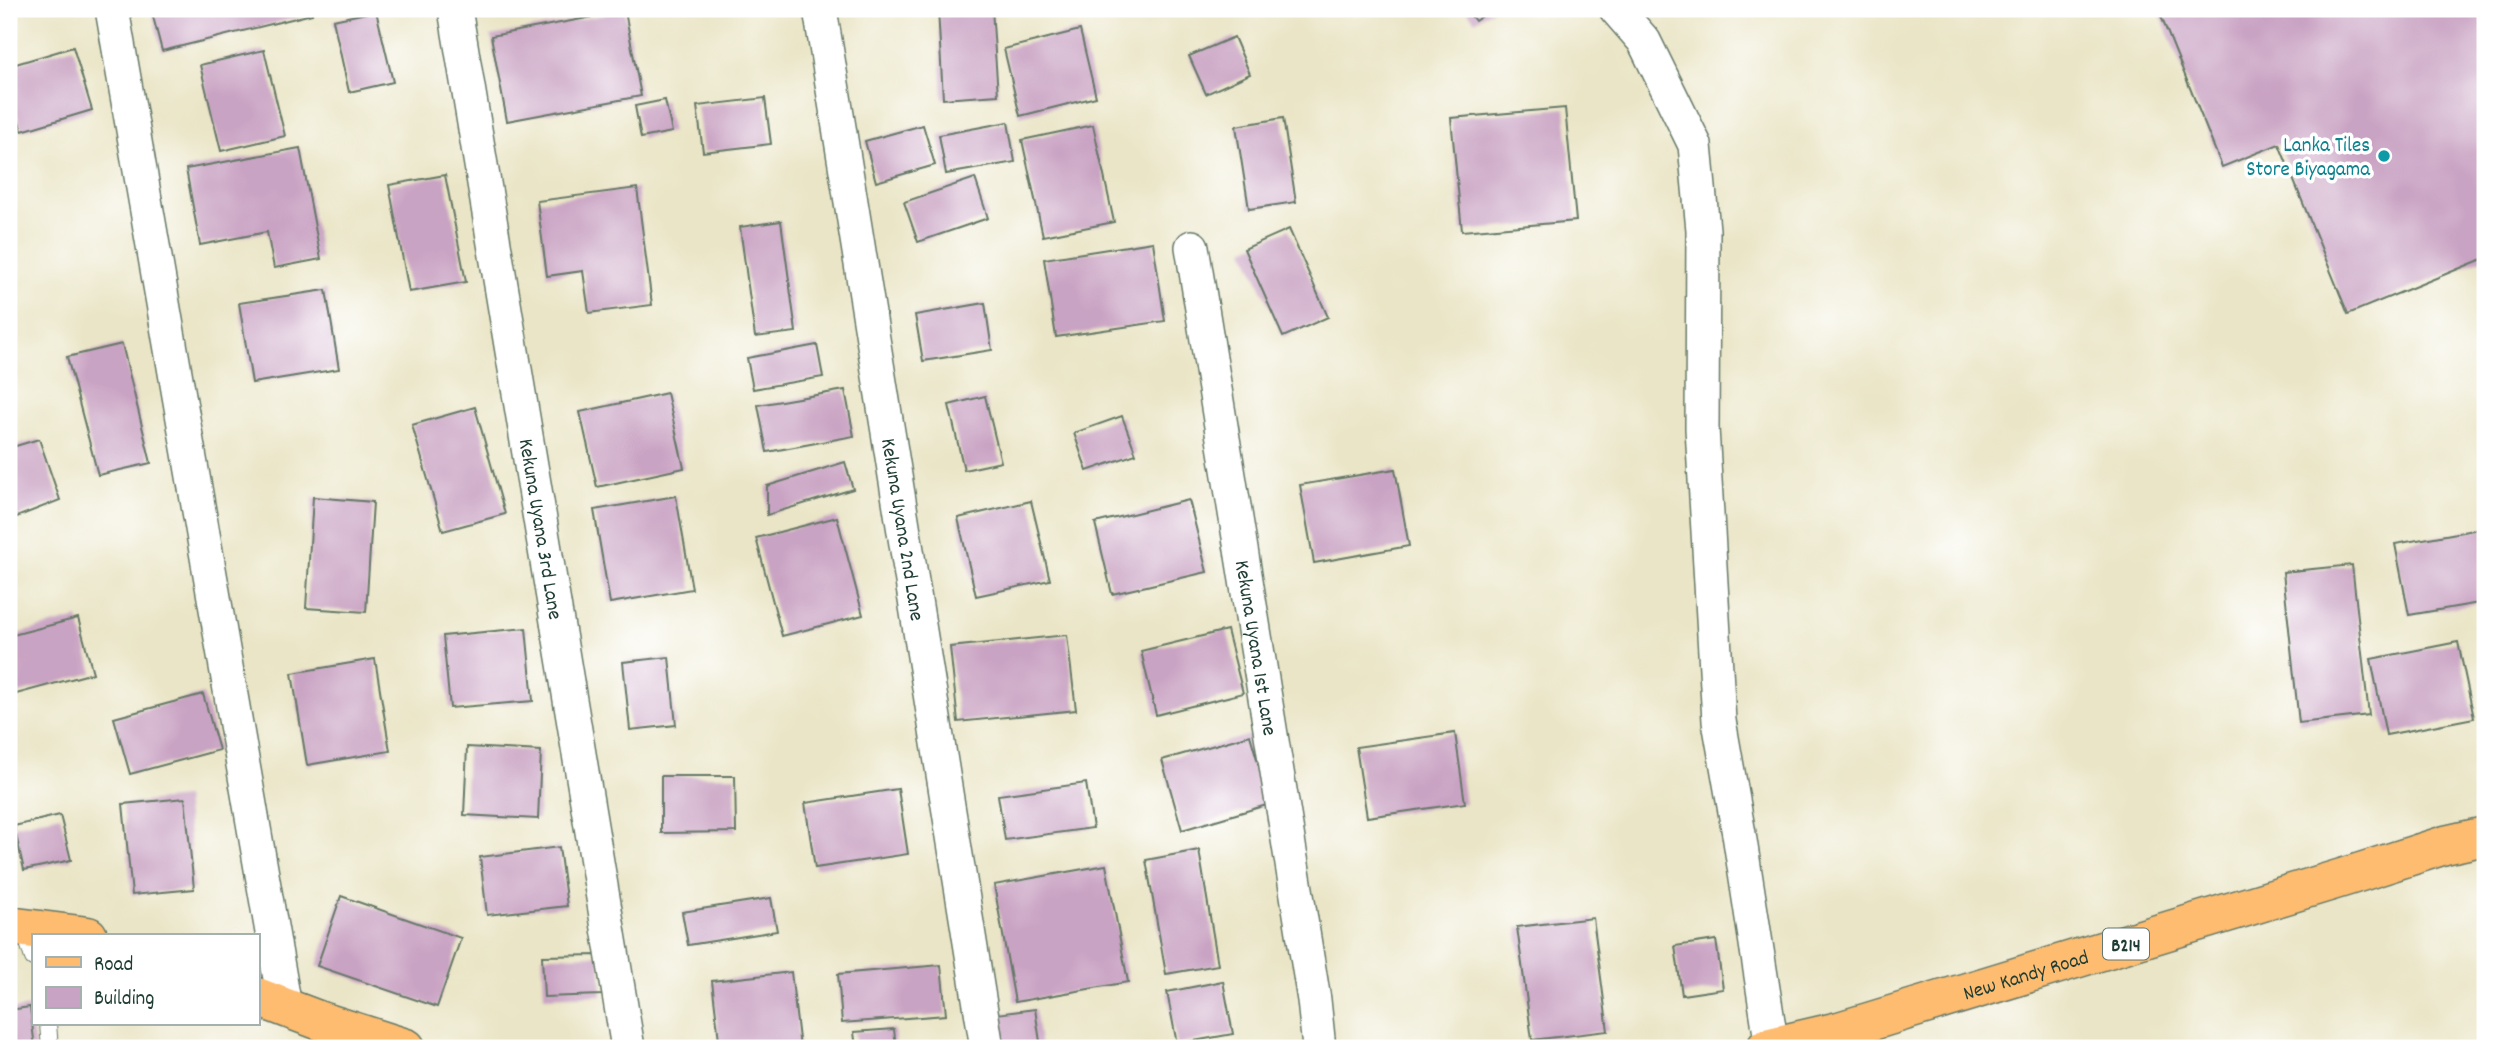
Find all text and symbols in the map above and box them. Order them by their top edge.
place label: Lanka Tiles Store Biyagama [2246,132,2371,186]
marker: Lanka Tiles Store Biyagama [2376,148,2392,164]
street label: Kekuna Uyana 2nd Lane [871,436,930,623]
street label: Kekuna Uyana 3rd Lane [509,437,568,622]
street label: Kekuna Uyana 1st Lane [1225,558,1283,738]
road number: B214 [2103,928,2149,960]
legend [32,934,259,1026]
street label: New Kandy Road [1960,944,2093,1010]
text: Road [94,951,133,981]
text: Building [94,985,154,1015]

